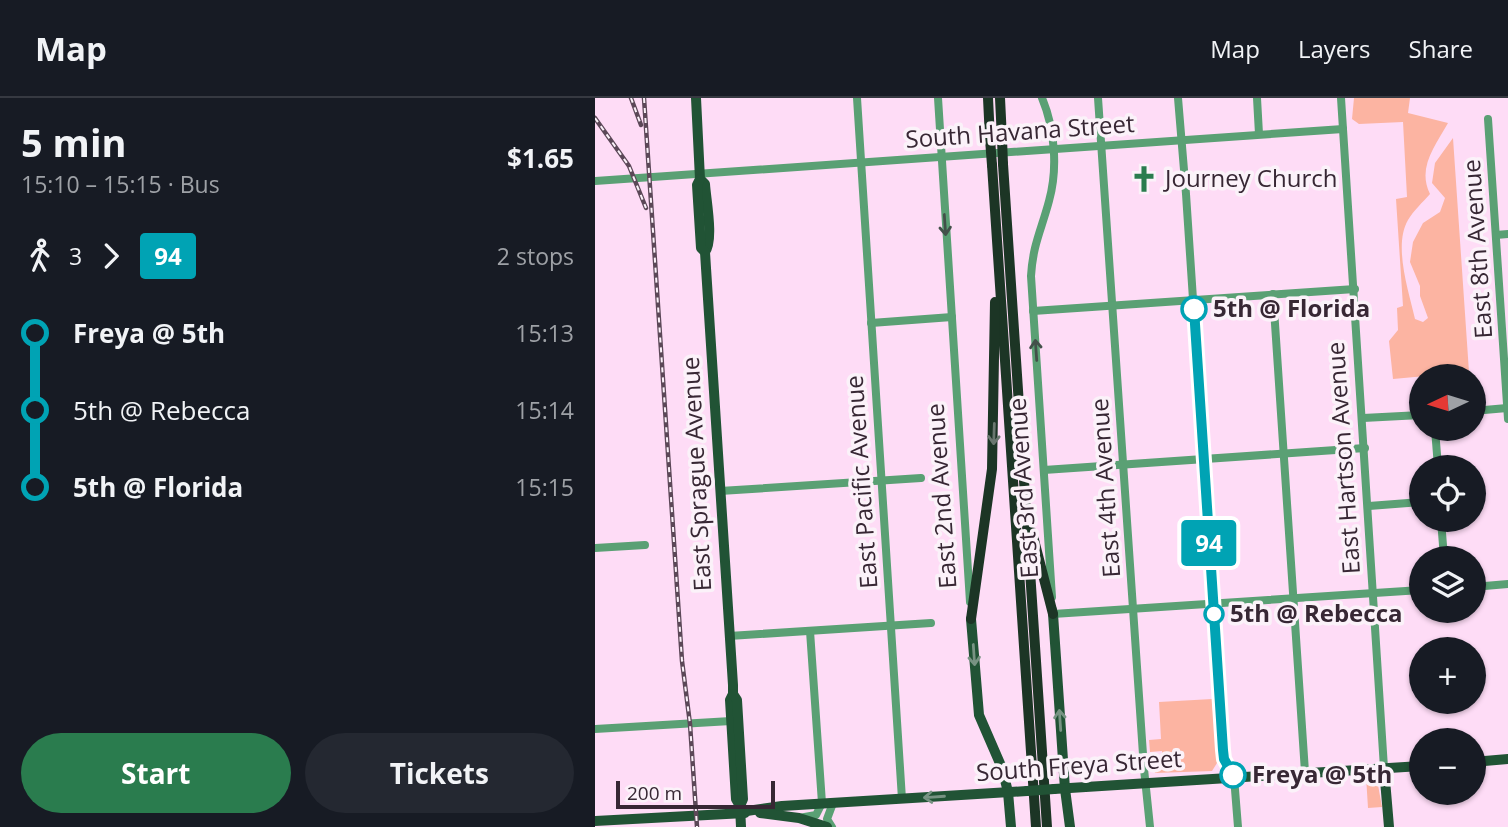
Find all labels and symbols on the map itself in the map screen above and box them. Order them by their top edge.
street label: South Havana Street [904,106,1136,155]
street label: East 8th Avenue [1454,158,1499,340]
place label: Journey Church [1163,161,1337,194]
church icon: Journey Church [1129,164,1159,194]
one-way arrow [939,213,952,236]
place label: 5th @ Florida [1213,291,1370,324]
marker: 5th @ Florida [1181,296,1207,322]
one-way arrow [1029,339,1042,362]
street label: East Hartson Avenue [1318,341,1367,575]
street label: East Sprague Avenue [673,356,718,592]
north arrow [1409,364,1486,441]
street label: East Pacific Avenue [837,374,884,590]
street label: East 3rd Avenue [1000,397,1045,579]
street label: East 4th Avenue [1082,397,1127,579]
street label: East 2nd Avenue [918,402,963,590]
one-way arrow [987,422,1000,445]
line badge: 94 [1177,520,1241,566]
place label: 5th @ Rebecca [1230,596,1402,629]
marker: 5th @ Rebecca [1204,604,1224,624]
one-way arrow [967,644,980,667]
one-way arrow [1053,710,1066,732]
street label: South Freya Street [975,741,1183,788]
place label: Freya @ 5th [1252,757,1392,790]
marker: Freya @ 5th [1220,762,1246,788]
scale bar [616,778,775,810]
one-way arrow [924,791,946,804]

